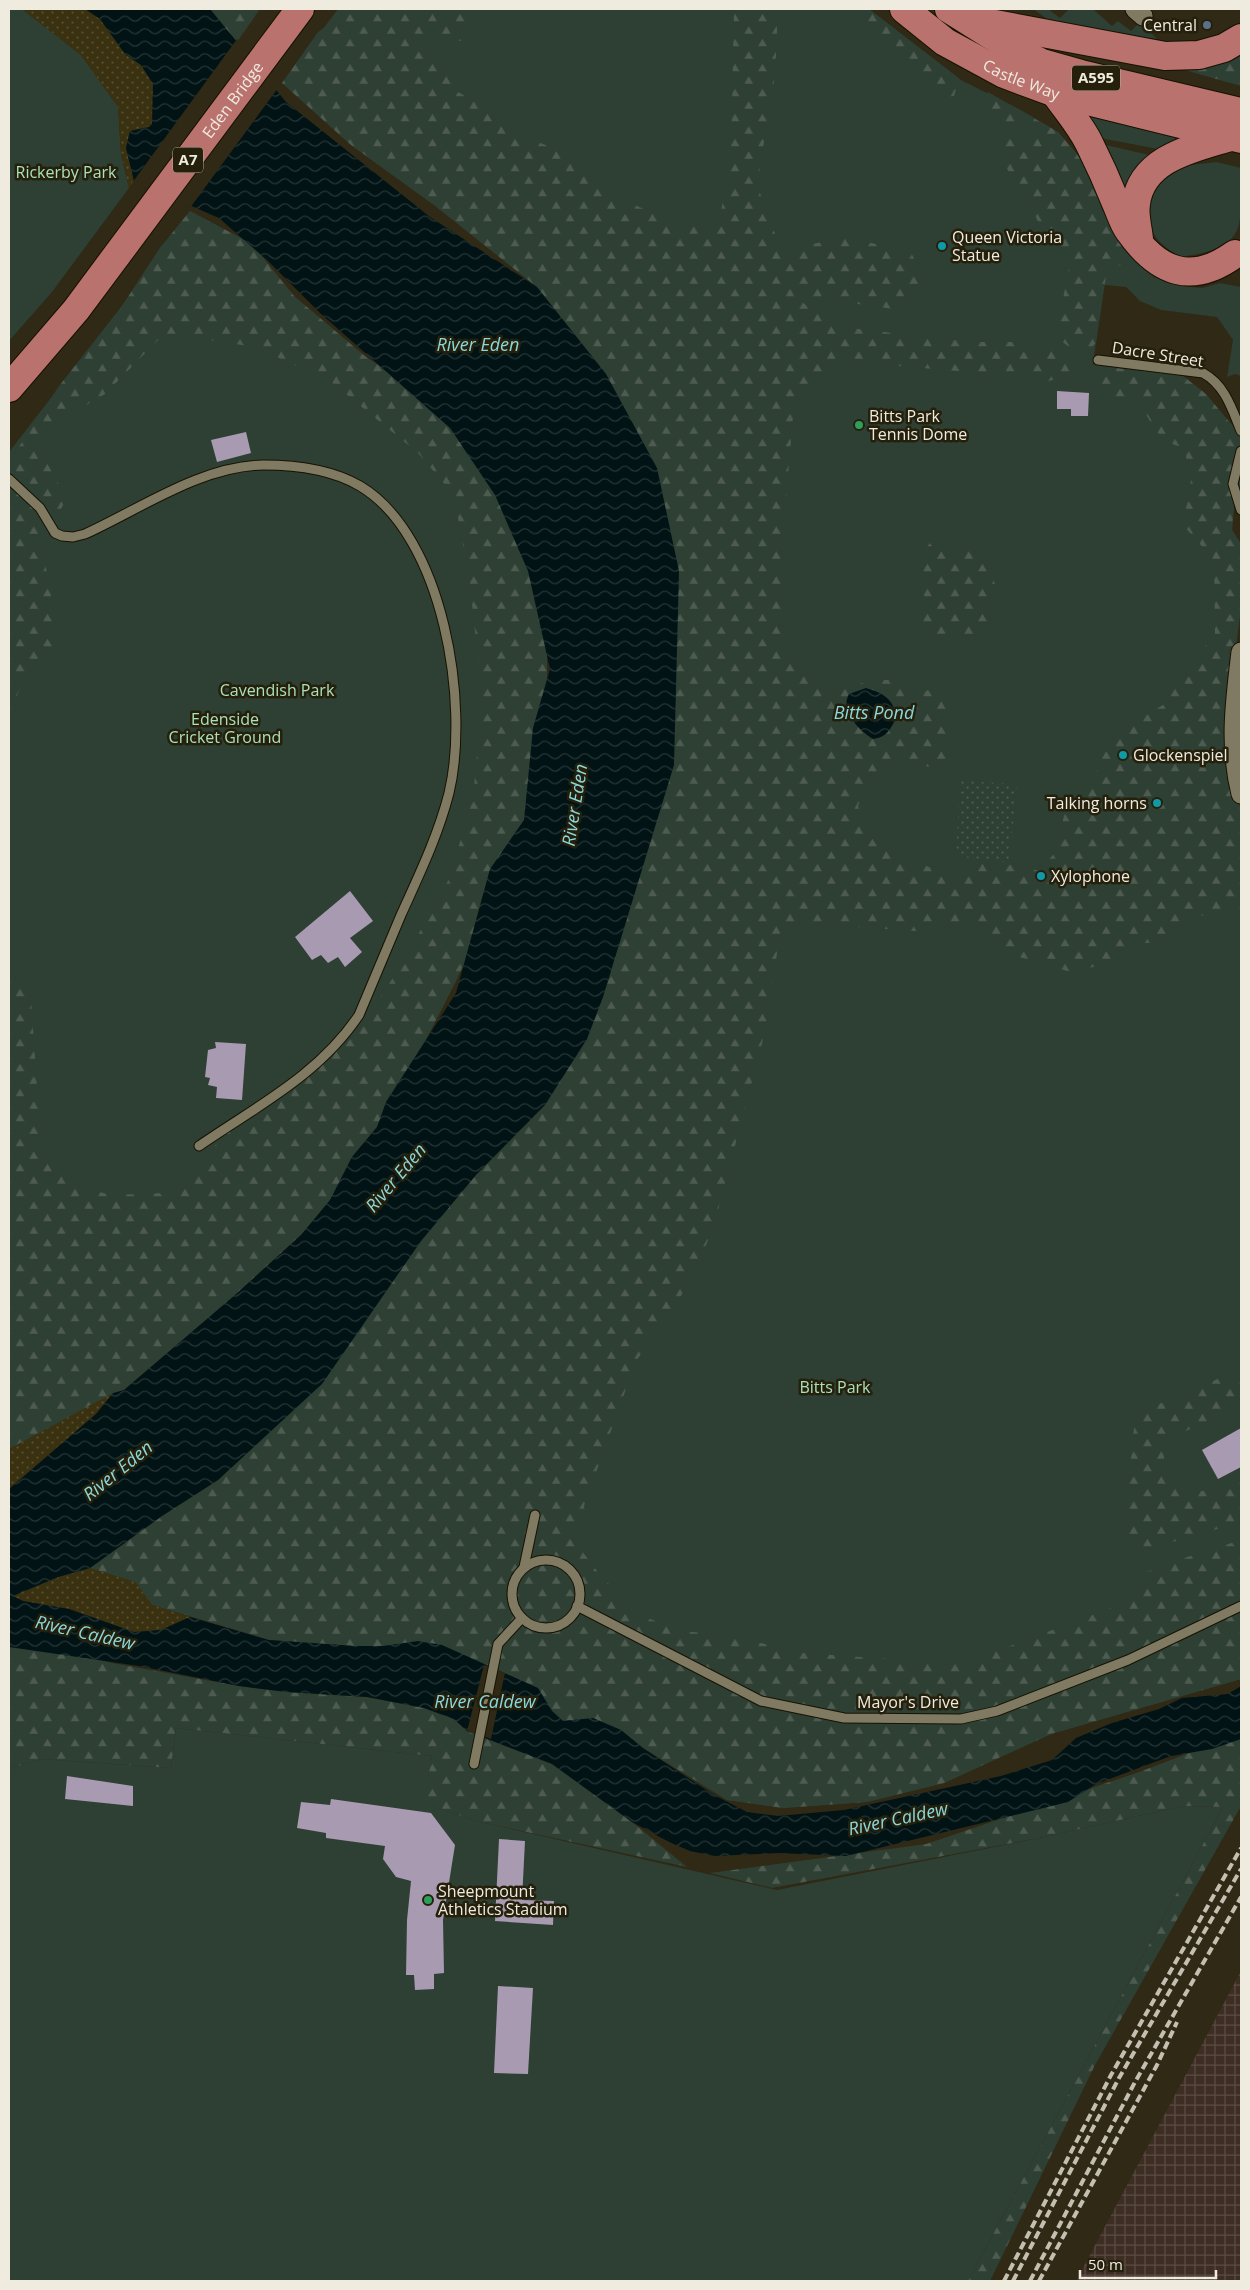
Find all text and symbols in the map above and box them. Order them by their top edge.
place label: Central [1143,14,1197,36]
marker: Central [1201,19,1213,31]
street label: Castle Way [979,54,1063,105]
street label: Eden Bridge [197,57,268,142]
road number: A595 [1072,66,1120,90]
road number: A7 [173,148,203,172]
park label: Rickerby Park [16,161,117,183]
place label: Queen Victoria Statue [952,226,1062,266]
marker: Queen Victoria Statue [936,240,948,252]
water label: River Eden [437,332,519,356]
street label: Dacre Street [1111,336,1206,372]
place label: Bitts Park Tennis Dome [869,405,967,445]
marker: Bitts Park Tennis Dome [853,419,865,431]
park label: Cavendish Park [220,679,335,701]
water label: Bitts Pond [834,700,915,724]
park label: Edenside Cricket Ground [169,708,281,748]
place label: Glockenspiel [1133,744,1228,766]
marker: Glockenspiel [1117,749,1129,761]
water label: River Eden [556,762,592,848]
place label: Talking horns [1047,792,1147,814]
marker: Talking horns [1151,797,1163,809]
place label: Xylophone [1051,865,1130,887]
marker: Xylophone [1035,870,1047,882]
water label: River Eden [359,1138,431,1217]
park label: Bitts Park [799,1376,871,1398]
water label: River Eden [78,1435,157,1506]
water label: River Caldew [33,1609,138,1655]
water label: River Caldew [434,1689,537,1713]
street label: Mayor's Drive [857,1691,959,1713]
water label: River Caldew [846,1796,951,1840]
place label: Sheepmount Athletics Stadium [438,1880,568,1920]
marker: Sheepmount Athletics Stadium [422,1894,434,1906]
scale bar [1080,2248,1216,2280]
text: 50 m [1088,2254,1123,2274]

